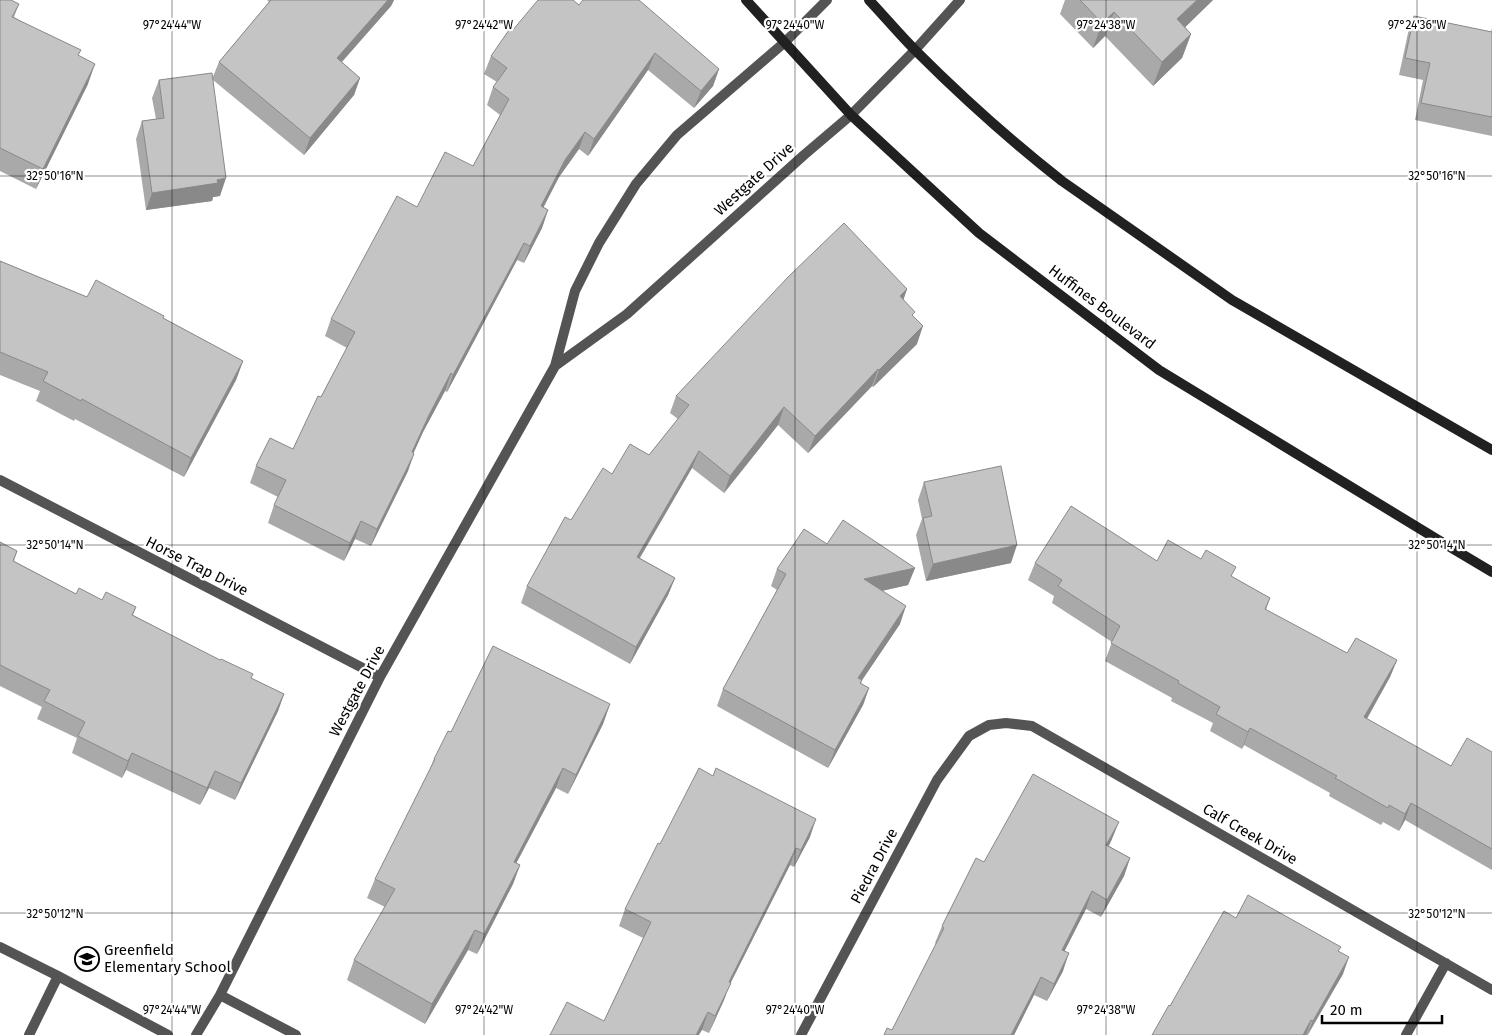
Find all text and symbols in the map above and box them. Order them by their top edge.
text: 97°24'44"W [143,18,201,32]
text: 97°24'42"W [455,18,513,32]
text: 97°24'40"W [765,18,825,32]
text: 97°24'38"W [1077,18,1136,32]
text: 97°24'36"W [1388,18,1446,32]
street label: Westgate Drive [711,139,797,219]
text: 32°50'16"N [26,169,84,183]
text: 32°50'16"N [1408,169,1466,183]
street label: Huffines Boulevard [1045,261,1159,353]
street label: Horse Trap Drive [143,532,251,600]
text: 32°50'14"N [26,538,84,552]
text: 32°50'14"N [1408,538,1466,552]
street label: Westgate Drive [325,642,389,740]
street label: Calf Creek Drive [1199,800,1301,868]
street label: Piedra Drive [847,825,901,907]
text: 32°50'12"N [26,907,84,921]
text: 32°50'12"N [1408,907,1466,921]
place label: Greenfield Elementary School [104,941,232,976]
school or university icon: Greenfield Elementary School [74,946,100,972]
scale bar [1322,992,1442,1024]
text: 20 m [1330,1001,1363,1019]
text: 97°24'44"W [143,1003,201,1017]
text: 97°24'42"W [455,1003,513,1017]
text: 97°24'40"W [765,1003,825,1017]
text: 97°24'38"W [1077,1003,1136,1017]

